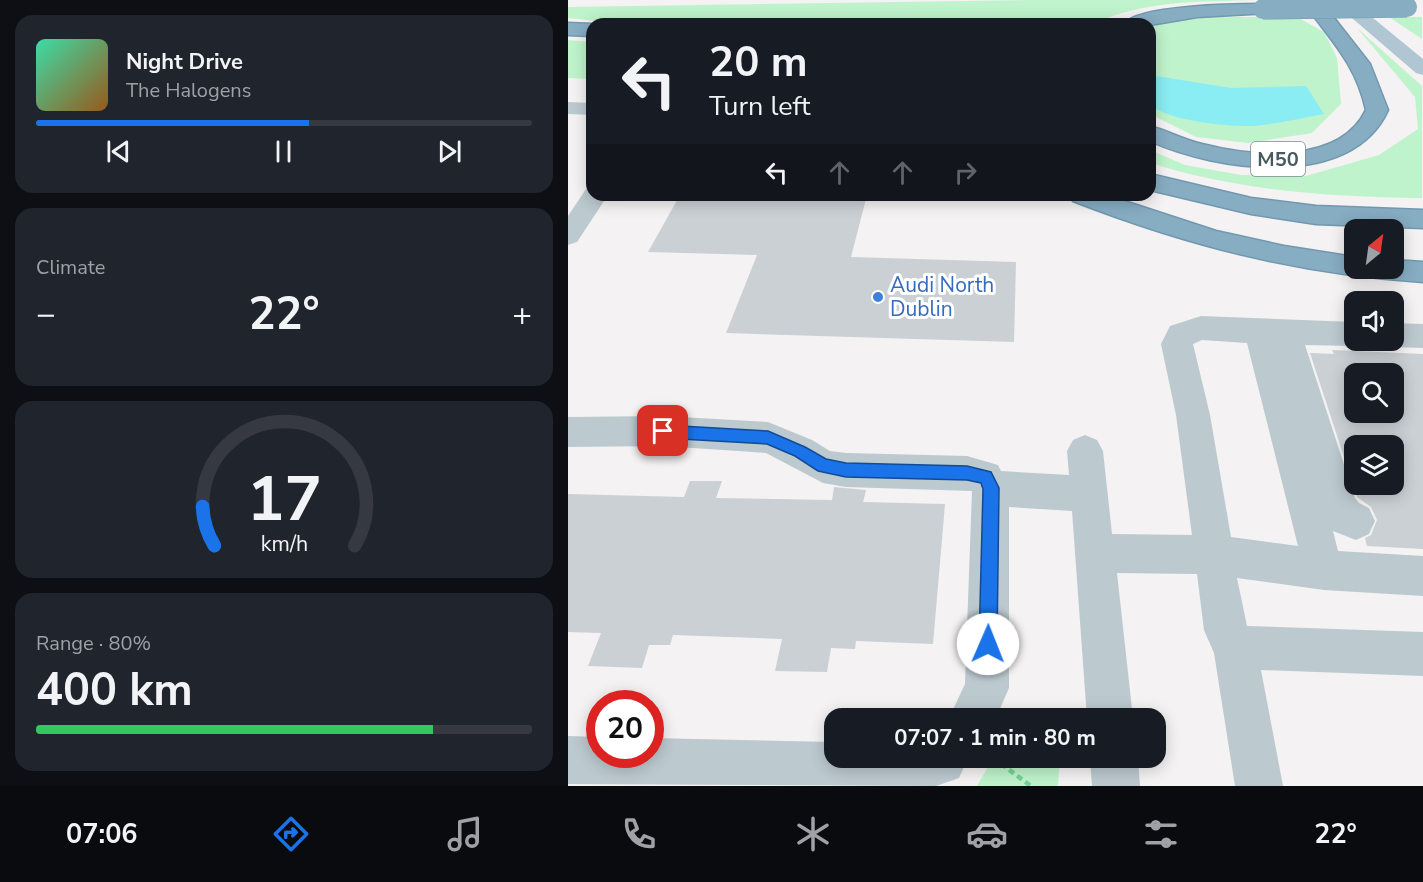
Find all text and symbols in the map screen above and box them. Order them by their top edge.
text: 20 m [709,34,808,91]
icon: left [610,42,688,120]
text: Night Drive [126,47,243,77]
text: The Halogens [126,77,251,104]
text: Turn left [709,88,810,125]
icon: previous [102,135,135,168]
icon: pause [267,135,300,168]
icon: next [433,135,466,168]
road number: M50 [1251,142,1305,176]
icon: left [760,156,793,189]
icon: ahead [823,156,856,189]
icon: ahead [886,156,919,189]
icon: right [949,156,982,189]
north arrow [1344,219,1404,279]
map controls [1344,219,1404,495]
text: Climate [36,254,105,281]
place label: Audi North Dublin [890,271,994,323]
text: 22° [248,284,320,345]
marker: Audi North Dublin [871,290,885,304]
button: sound [1344,291,1404,351]
text: − [36,292,56,337]
text: + [512,292,532,337]
button: search [1344,363,1404,423]
pin [637,405,688,456]
icon: arrive [646,414,679,447]
button: layers [1344,435,1404,495]
text: 17 [247,458,321,543]
text: km/h [260,530,308,560]
position arrow [956,612,1020,676]
text: Range · 80% [36,630,151,657]
text: 400 km [36,660,193,721]
speed limit sign: 20 [586,690,664,768]
text: 07:07 · 1 min · 80 m [894,723,1096,753]
icon: directions [270,813,312,855]
icon: music [444,813,486,855]
icon: phone [618,813,660,855]
icon: climate [792,813,834,855]
icon: car [966,813,1008,855]
icon: filters [1140,813,1182,855]
text: 07:06 [66,816,138,853]
text: 22° [1314,816,1357,853]

